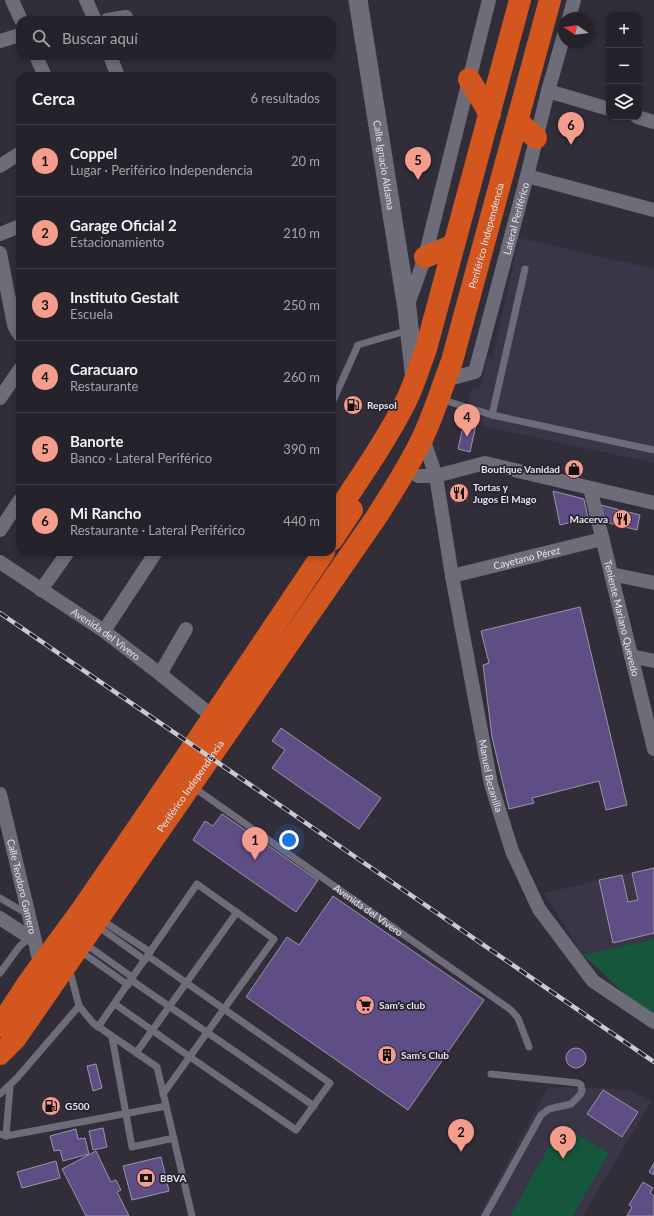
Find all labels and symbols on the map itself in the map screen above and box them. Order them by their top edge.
north arrow [558,12,594,48]
pin: 6 [558,112,584,145]
street label: Calle Ignacio Aldama [371,119,397,211]
pin: 5 [405,147,431,180]
street label: Periférico Independencia [466,181,506,290]
street label: Lateral Periférico [500,181,531,256]
fuel station icon: Repsol [342,394,364,416]
place label: Repsol [367,399,397,411]
pin: 4 [454,404,480,437]
shop icon: Boutique Vanidad [563,458,585,480]
place label: Boutique Vanidad [481,463,560,475]
place label: Tortas y Jugos El Mago [473,481,537,505]
restaurant icon: Tortas y Jugos El Mago [448,482,470,504]
restaurant icon: Macerva [611,508,633,530]
place label: Macerva [570,513,608,525]
street label: Cayetano Pérez [492,543,562,572]
street label: Teniente Mariano Quevedo [602,559,642,678]
street label: Avenida del Vivero [69,605,143,663]
street label: Periférico Independencia [154,738,226,834]
street label: Manuel Bezanilla [477,738,505,814]
pin: 1 [242,827,268,860]
your location [279,830,299,850]
street label: Calle Teodoro Gamero [5,838,39,936]
street label: Avenida del Vivero [331,881,405,938]
supermarket icon: Sam's club [354,994,376,1016]
place label: Sam's club [379,999,425,1011]
building icon: Sam's Club [376,1044,398,1066]
place label: Sam's Club [401,1049,449,1061]
fuel station icon: G500 [40,1095,62,1117]
place label: G500 [65,1100,90,1112]
pin: 2 [448,1119,474,1152]
pin: 3 [550,1126,576,1159]
bank icon: BBVA [135,1167,157,1189]
place label: BBVA [160,1172,186,1184]

